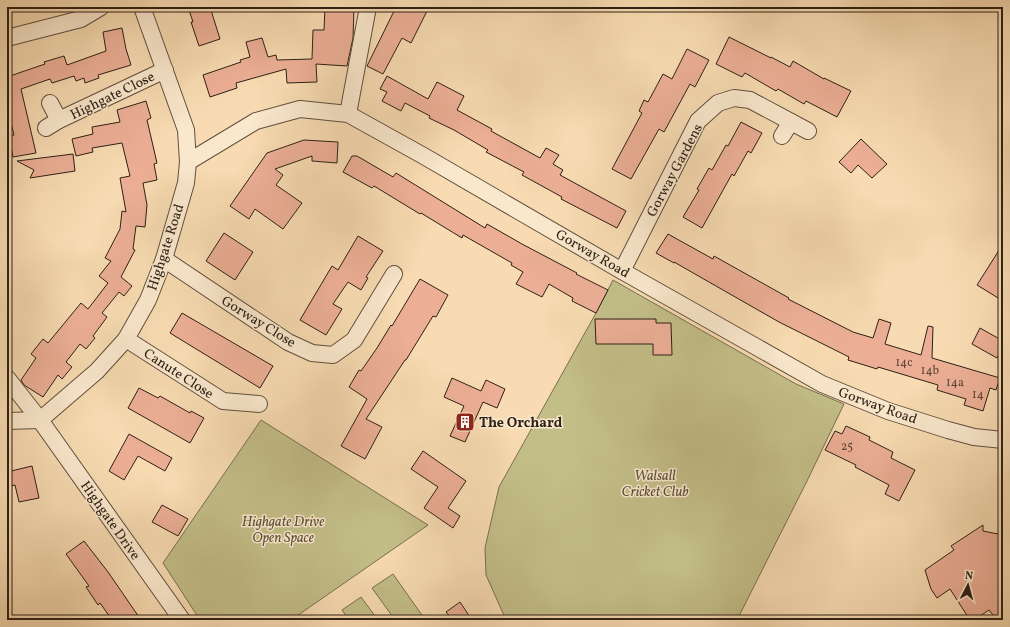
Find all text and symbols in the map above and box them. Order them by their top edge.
street label: Highgate Close [67,68,158,125]
street label: Gorway Gardens [643,121,708,221]
street label: Highgate Road [143,202,189,293]
street label: Gorway Road [552,225,633,283]
street label: Gorway Close [217,292,299,353]
street label: Canute Close [139,345,217,404]
house number: 14c [895,355,913,371]
house number: 14b [921,363,940,379]
house number: 14a [946,375,964,391]
street label: Gorway Road [835,383,920,429]
house number: 14 [972,387,984,403]
building icon: The Orchard [454,411,476,433]
place label: The Orchard [479,414,563,433]
house number: 25 [841,439,853,455]
park label: Walsall Cricket Club [622,467,688,502]
street label: Highgate Drive [75,477,144,565]
park label: Highgate Drive Open Space [242,513,324,548]
north arrow [948,565,988,605]
text: N [964,569,974,584]

